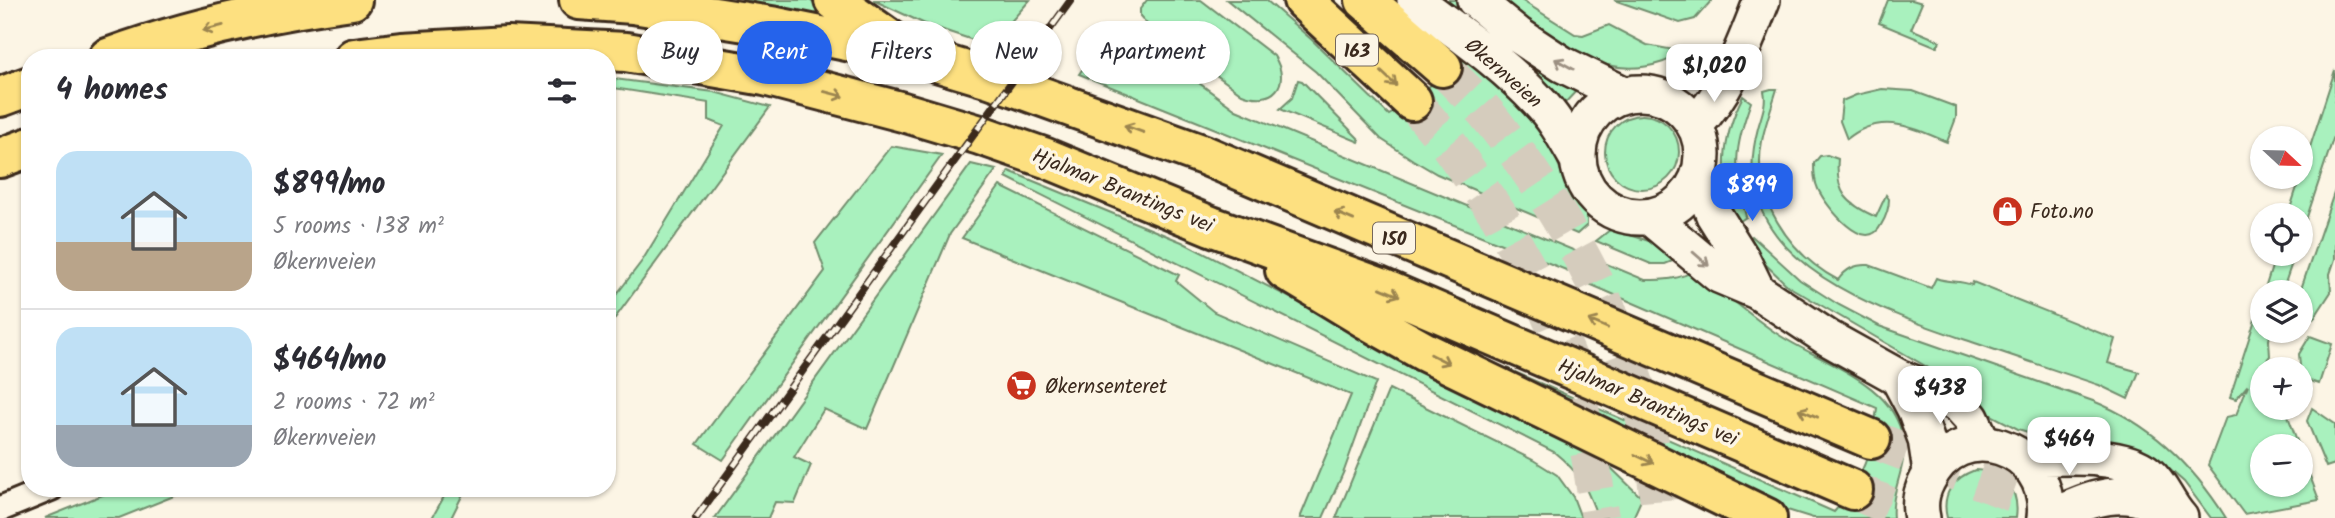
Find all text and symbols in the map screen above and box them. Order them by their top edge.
chip: Buy [637,21,723,84]
chip: Rent [737,21,832,84]
chip: Filters [846,21,956,84]
chip: New [970,21,1062,84]
chip: Apartment [1076,21,1230,84]
one-way arrow [202,22,225,35]
street label: Økernveien [1457,31,1549,118]
road number: 163 [1336,34,1378,66]
pin: $1,020 [1657,44,1771,104]
text: $1,020 [1682,49,1746,85]
one-way arrow [1554,57,1575,70]
text: 4 homes [56,67,168,115]
one-way arrow [1380,71,1397,88]
icon: filters [543,72,581,110]
one-way arrow [822,88,845,101]
one-way arrow [1123,121,1145,134]
north arrow [2250,126,2314,189]
map controls [2250,126,2313,497]
street label: Hjalmar Brantings vei [1027,140,1219,243]
text: $899/mo [273,161,386,209]
pin: $899 [1711,164,1793,223]
text: $899 [1727,168,1777,204]
icon: home [112,179,196,263]
shop icon: Foto.no [1990,194,2024,228]
place label: Foto.no [2030,196,2094,229]
button: locate [2250,203,2313,266]
text: 5 rooms · 138 m² [273,209,444,245]
one-way arrow [1334,209,1355,222]
road number: 150 [1373,222,1415,254]
text: Økernveien [273,245,376,281]
one-way arrow [1691,251,1709,267]
button: layers [2250,280,2313,343]
one-way arrow [1379,286,1401,299]
one-way arrow [1588,317,1610,330]
text: $464/mo [273,337,386,385]
street label: Hjalmar Brantings vei [1552,351,1743,457]
one-way arrow [1429,352,1450,366]
icon: home [112,355,196,439]
button: + [2250,357,2313,420]
pin: $438 [1899,366,1981,426]
supermarket icon: Økernsenteret [1005,369,1039,403]
place label: Økernsenteret [1045,371,1168,404]
text: $438 [1914,371,1966,407]
text: 2 rooms · 72 m² [273,385,435,421]
one-way arrow [1798,405,1819,418]
pin: $464 [2028,418,2110,477]
text: Økernveien [273,421,376,457]
text: $464 [2043,422,2095,458]
button: − [2250,434,2313,497]
one-way arrow [1633,452,1654,466]

